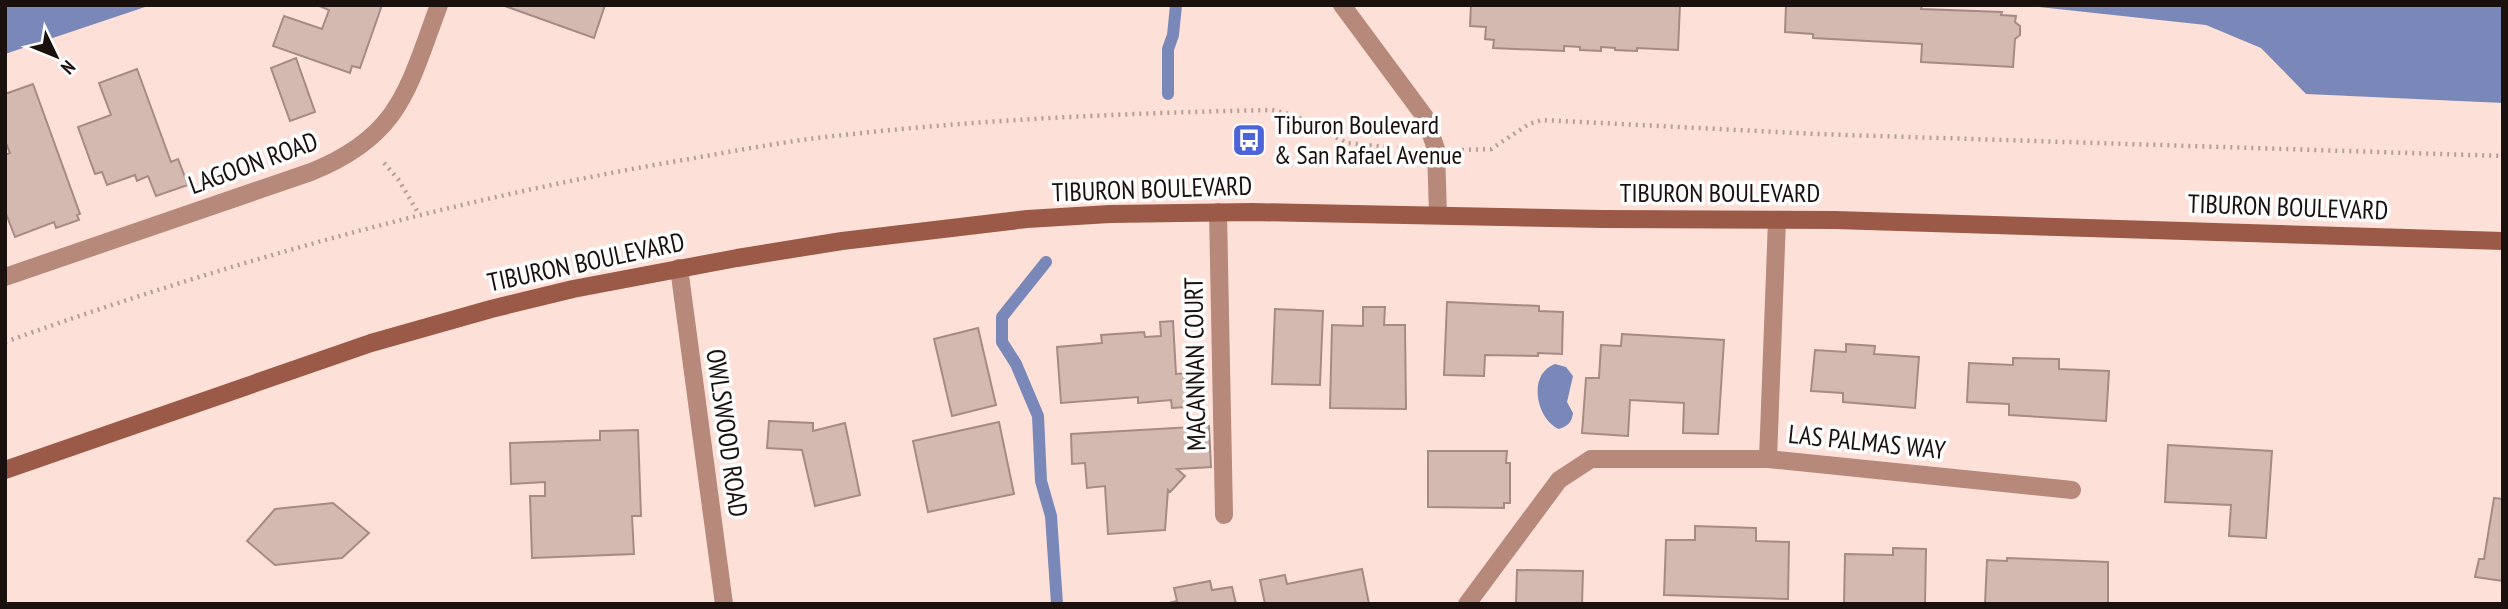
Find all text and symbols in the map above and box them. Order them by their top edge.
north arrow [21,21,91,91]
text: N [56,56,81,80]
place label: Tiburon Boulevard & San Rafael Avenue [1274,108,1462,171]
bus stop icon: Tiburon Boulevard & San Rafael Avenue [1230,121,1268,159]
street label: LAGOON ROAD [184,124,322,201]
street label: TIBURON BOULEVARD [1051,169,1253,208]
street label: TIBURON BOULEVARD [1620,176,1820,209]
street label: TIBURON BOULEVARD [2187,187,2389,226]
street label: TIBURON BOULEVARD [484,225,687,298]
street label: MACANNAN COURT [1176,277,1213,451]
street label: OWLSWOOD ROAD [699,347,756,519]
street label: LAS PALMAS WAY [1787,417,1947,466]

